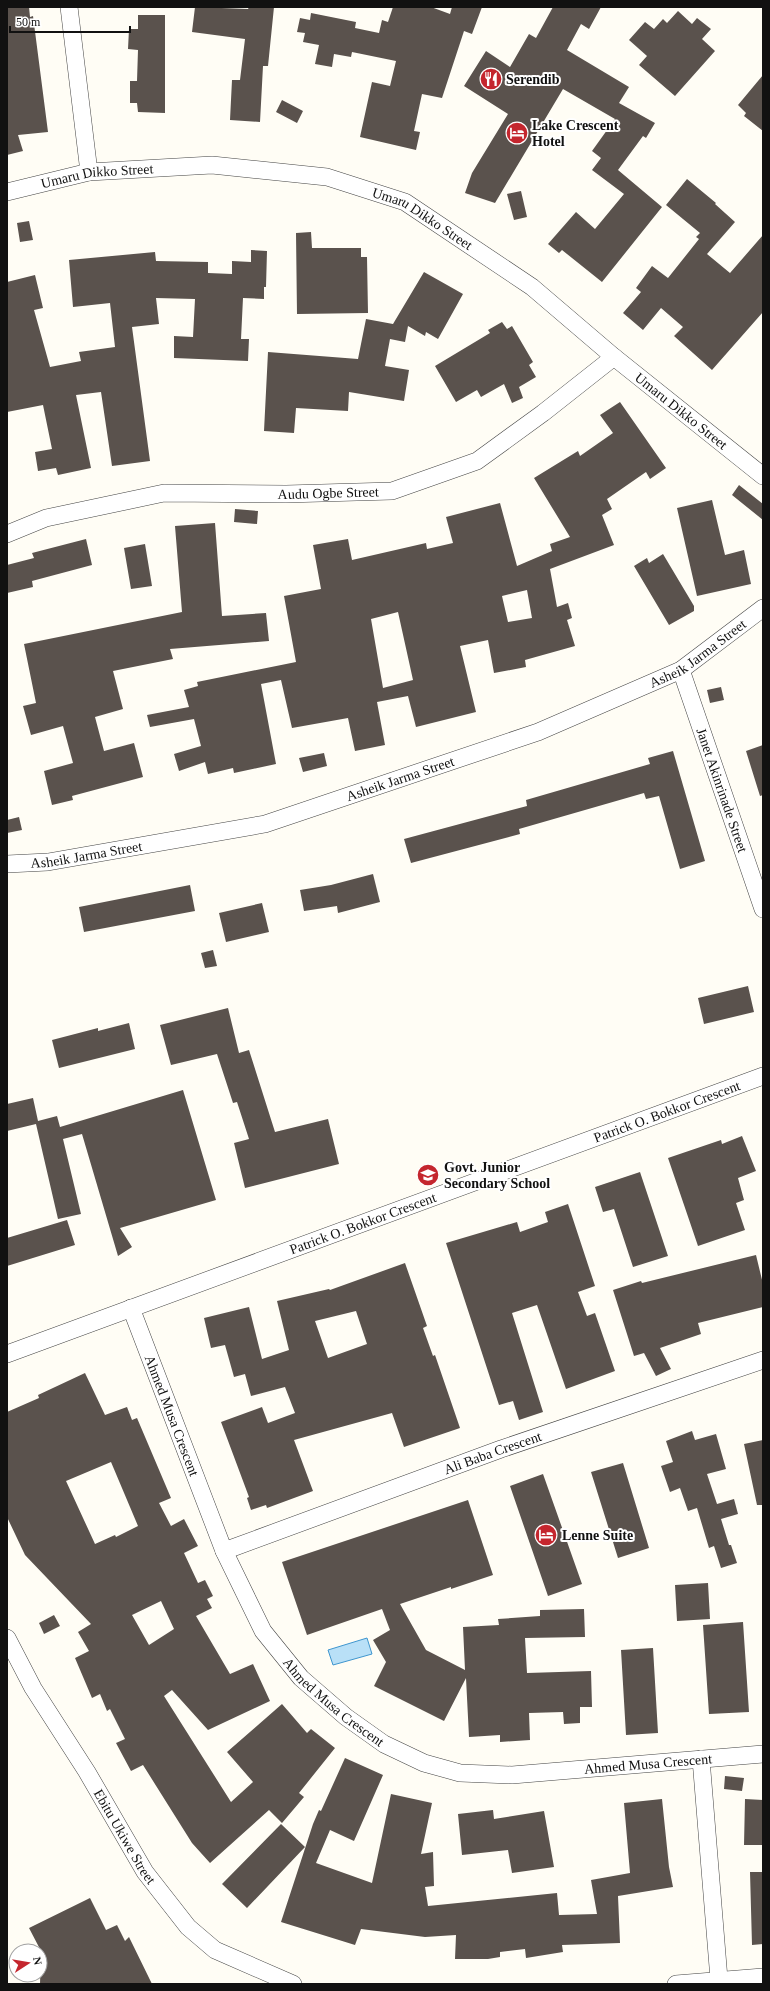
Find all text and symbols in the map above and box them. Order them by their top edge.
scale bar [10,8,130,34]
text: 50 m [16,15,41,29]
restaurant icon: Serendib [478,66,504,92]
place label: Serendib [506,72,560,87]
place label: Lake Crescent Hotel [532,118,619,149]
hotel icon: Lake Crescent Hotel [504,120,530,146]
street label: Umaru Dikko Street [40,161,154,191]
street label: Umaru Dikko Street [370,185,475,253]
street label: Umaru Dikko Street [632,370,730,453]
street label: Audu Ogbe Street [278,484,379,502]
street label: Asheik Jarma Street [647,617,749,691]
street label: Janet Akinrinade Street [693,726,750,855]
street label: Asheik Jarma Street [344,754,456,804]
street label: Asheik Jarma Street [30,839,143,871]
street label: Patrick O. Bokkor Crescent [592,1078,742,1146]
place label: Govt. Junior Secondary School [444,1160,550,1191]
school or university icon: Govt. Junior Secondary School [415,1162,441,1188]
street label: Patrick O. Bokkor Crescent [288,1190,438,1257]
street label: Ahmed Musa Crescent [142,1353,202,1478]
street label: Ali Baba Crescent [442,1429,544,1477]
hotel icon: Lenne Suite [533,1522,559,1548]
place label: Lenne Suite [562,1528,633,1543]
street label: Ahmed Musa Crescent [280,1655,387,1750]
street label: Ahmed Musa Crescent [584,1751,713,1777]
street label: Ebitu Ukiwe Street [91,1787,159,1887]
north arrow [8,1943,48,1983]
text: N [31,1956,44,1966]

